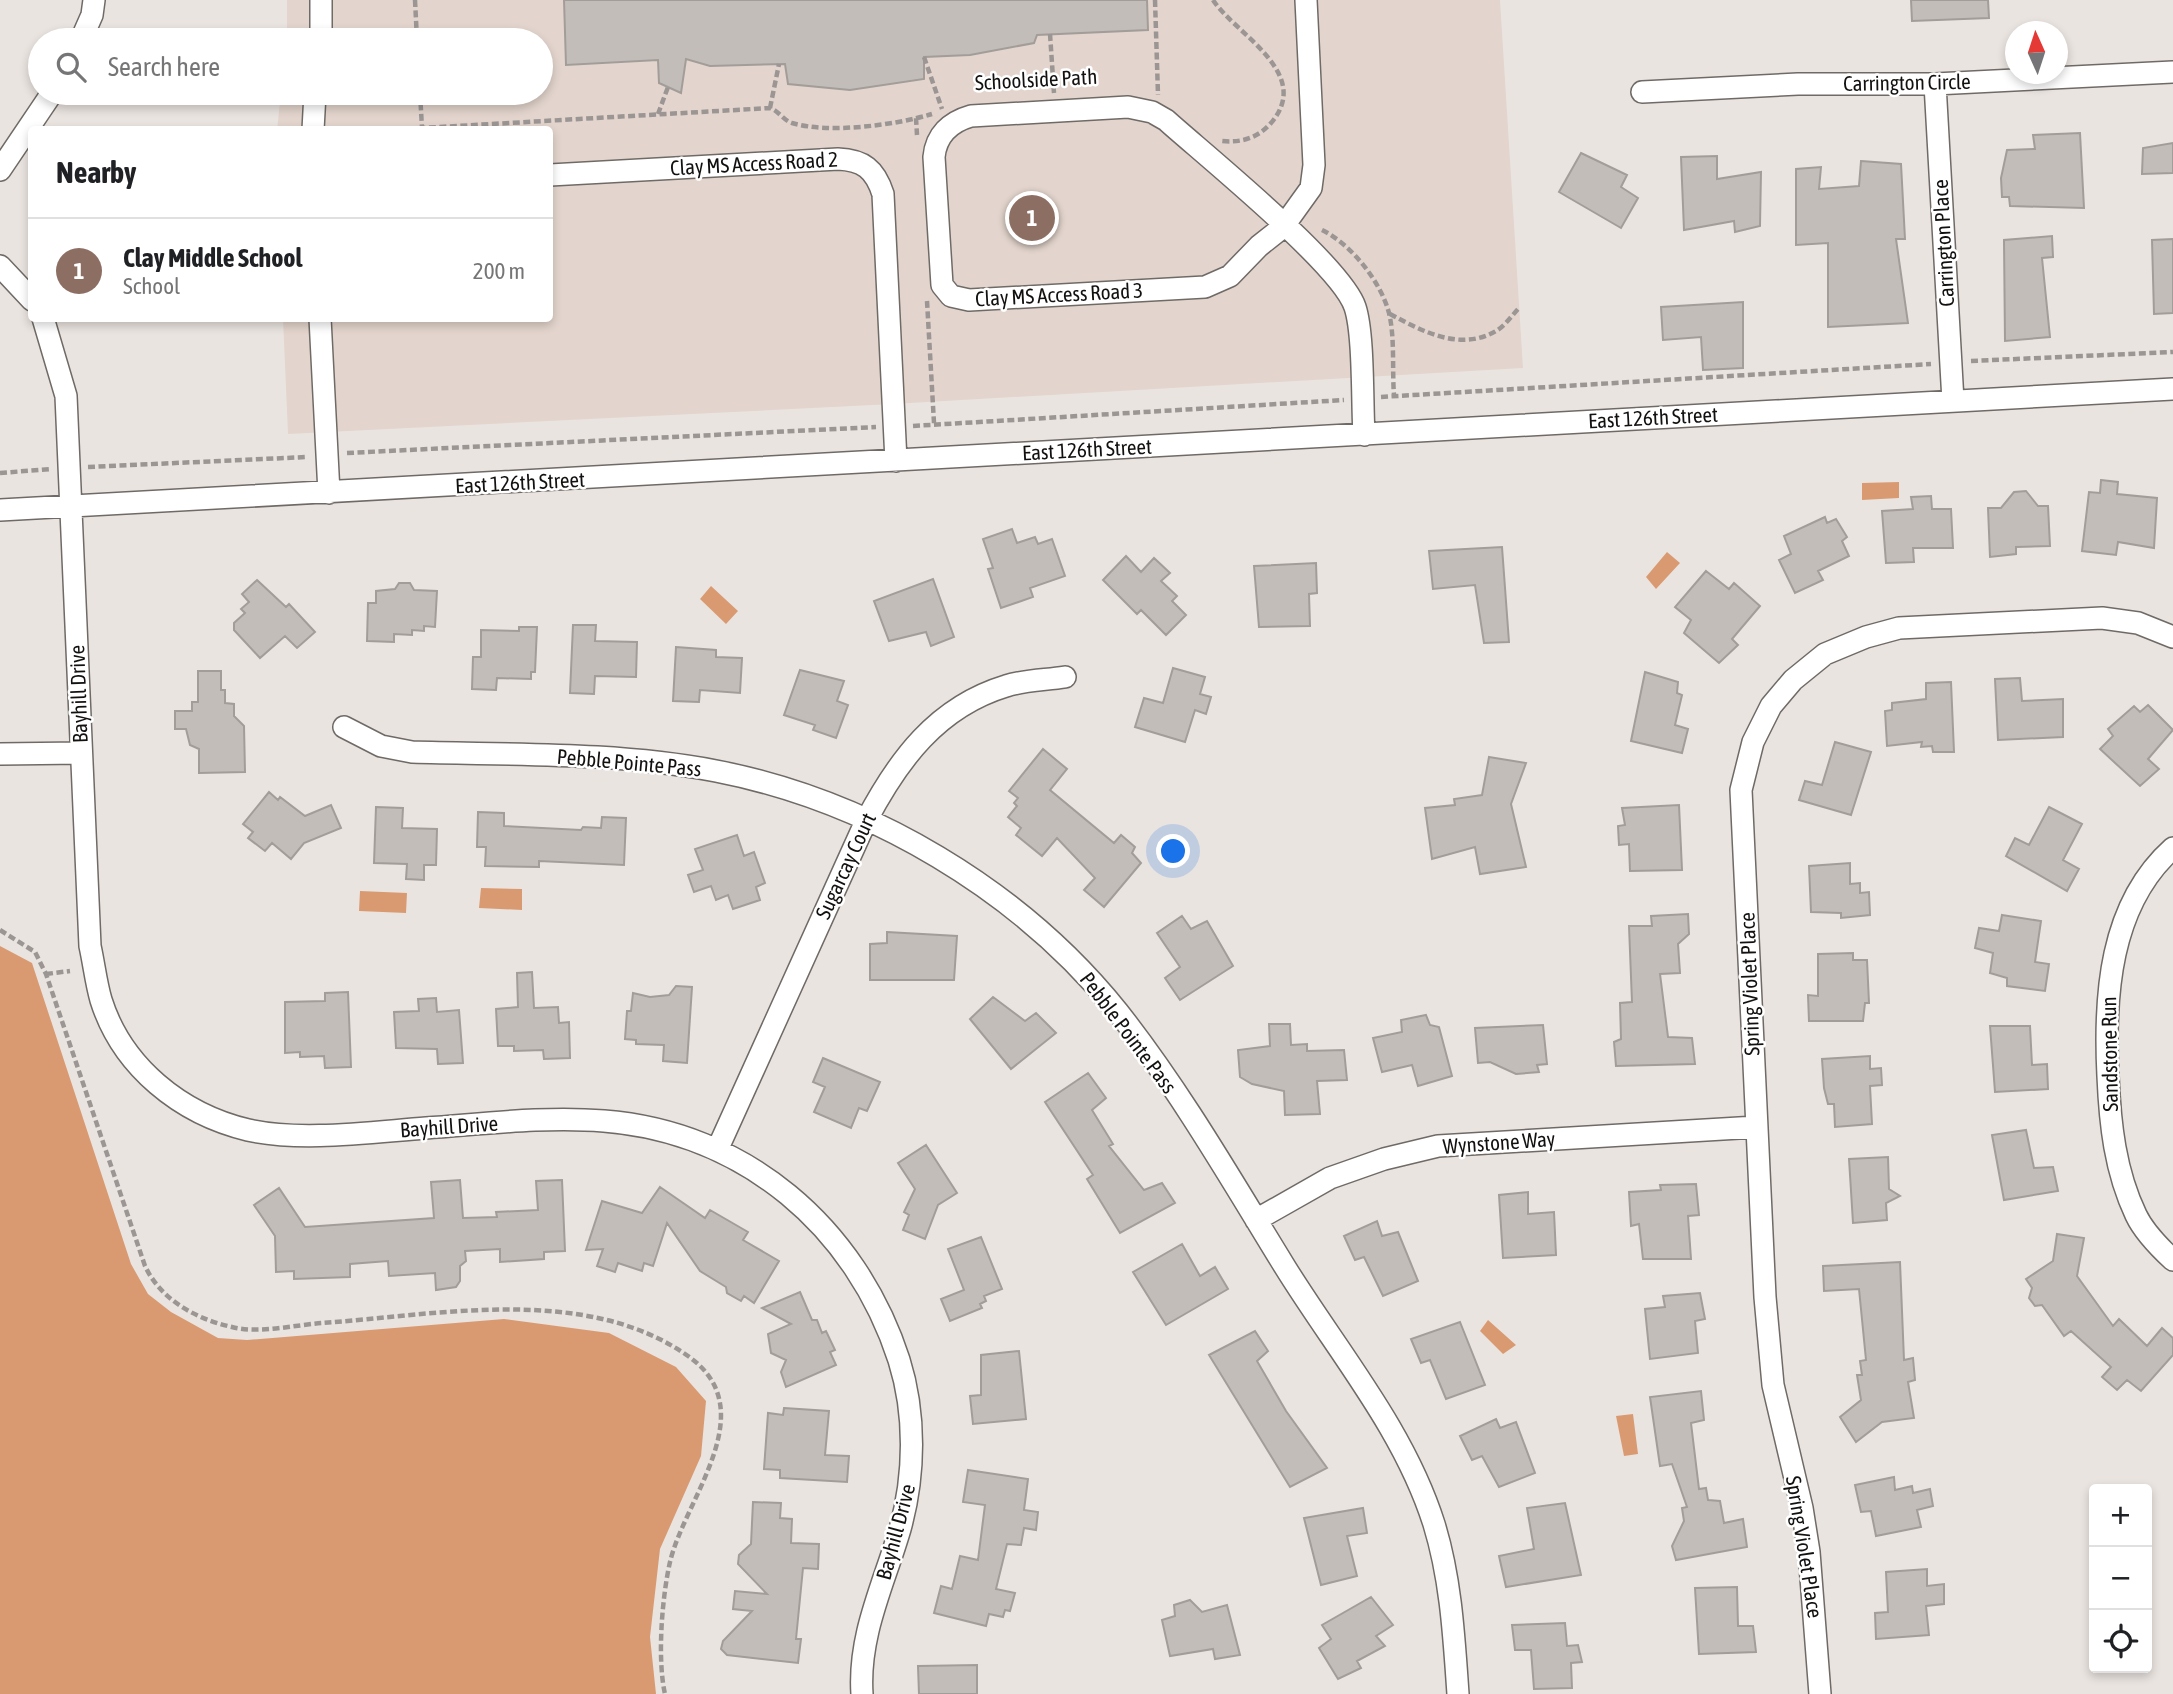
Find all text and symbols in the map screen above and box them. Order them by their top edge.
north arrow [2005,21,2068,84]
search box [28,28,553,105]
icon: search [52,48,90,86]
text: Search here [108,52,220,82]
street label: Schoolside Path [974,64,1098,94]
street label: Carrington Circle [1843,69,1971,95]
street label: Clay MS Access Road 2 [669,147,838,179]
text: Nearby [56,155,136,189]
street label: Carrington Place [1928,179,1958,307]
pin: 1 [1009,192,1055,244]
text: Clay Middle School [123,243,302,273]
text: 1 [74,258,84,284]
text: 200 m [473,258,525,284]
text: School [123,273,180,299]
street label: Clay MS Access Road 3 [974,278,1143,310]
street label: East 126th Street [1587,402,1718,432]
street label: East 126th Street [1021,434,1152,464]
street label: East 126th Street [454,467,585,497]
street label: Bayhill Drive [64,645,92,744]
street label: Pebble Pointe Pass [556,744,702,780]
street label: Sugarcay Court [810,809,880,922]
your location [1156,834,1190,868]
street label: Spring Violet Place [1735,912,1763,1056]
street label: Pebble Pointe Pass [1076,967,1182,1098]
street label: Sandstone Run [2096,996,2122,1112]
street label: Bayhill Drive [399,1111,499,1141]
street label: Wynstone Way [1442,1126,1556,1158]
street label: Spring Violet Place [1782,1474,1828,1620]
street label: Bayhill Drive [871,1481,919,1582]
map controls [2089,1484,2152,1673]
button: + [2089,1484,2152,1547]
button: − [2089,1547,2152,1610]
button: locate [2089,1610,2152,1673]

